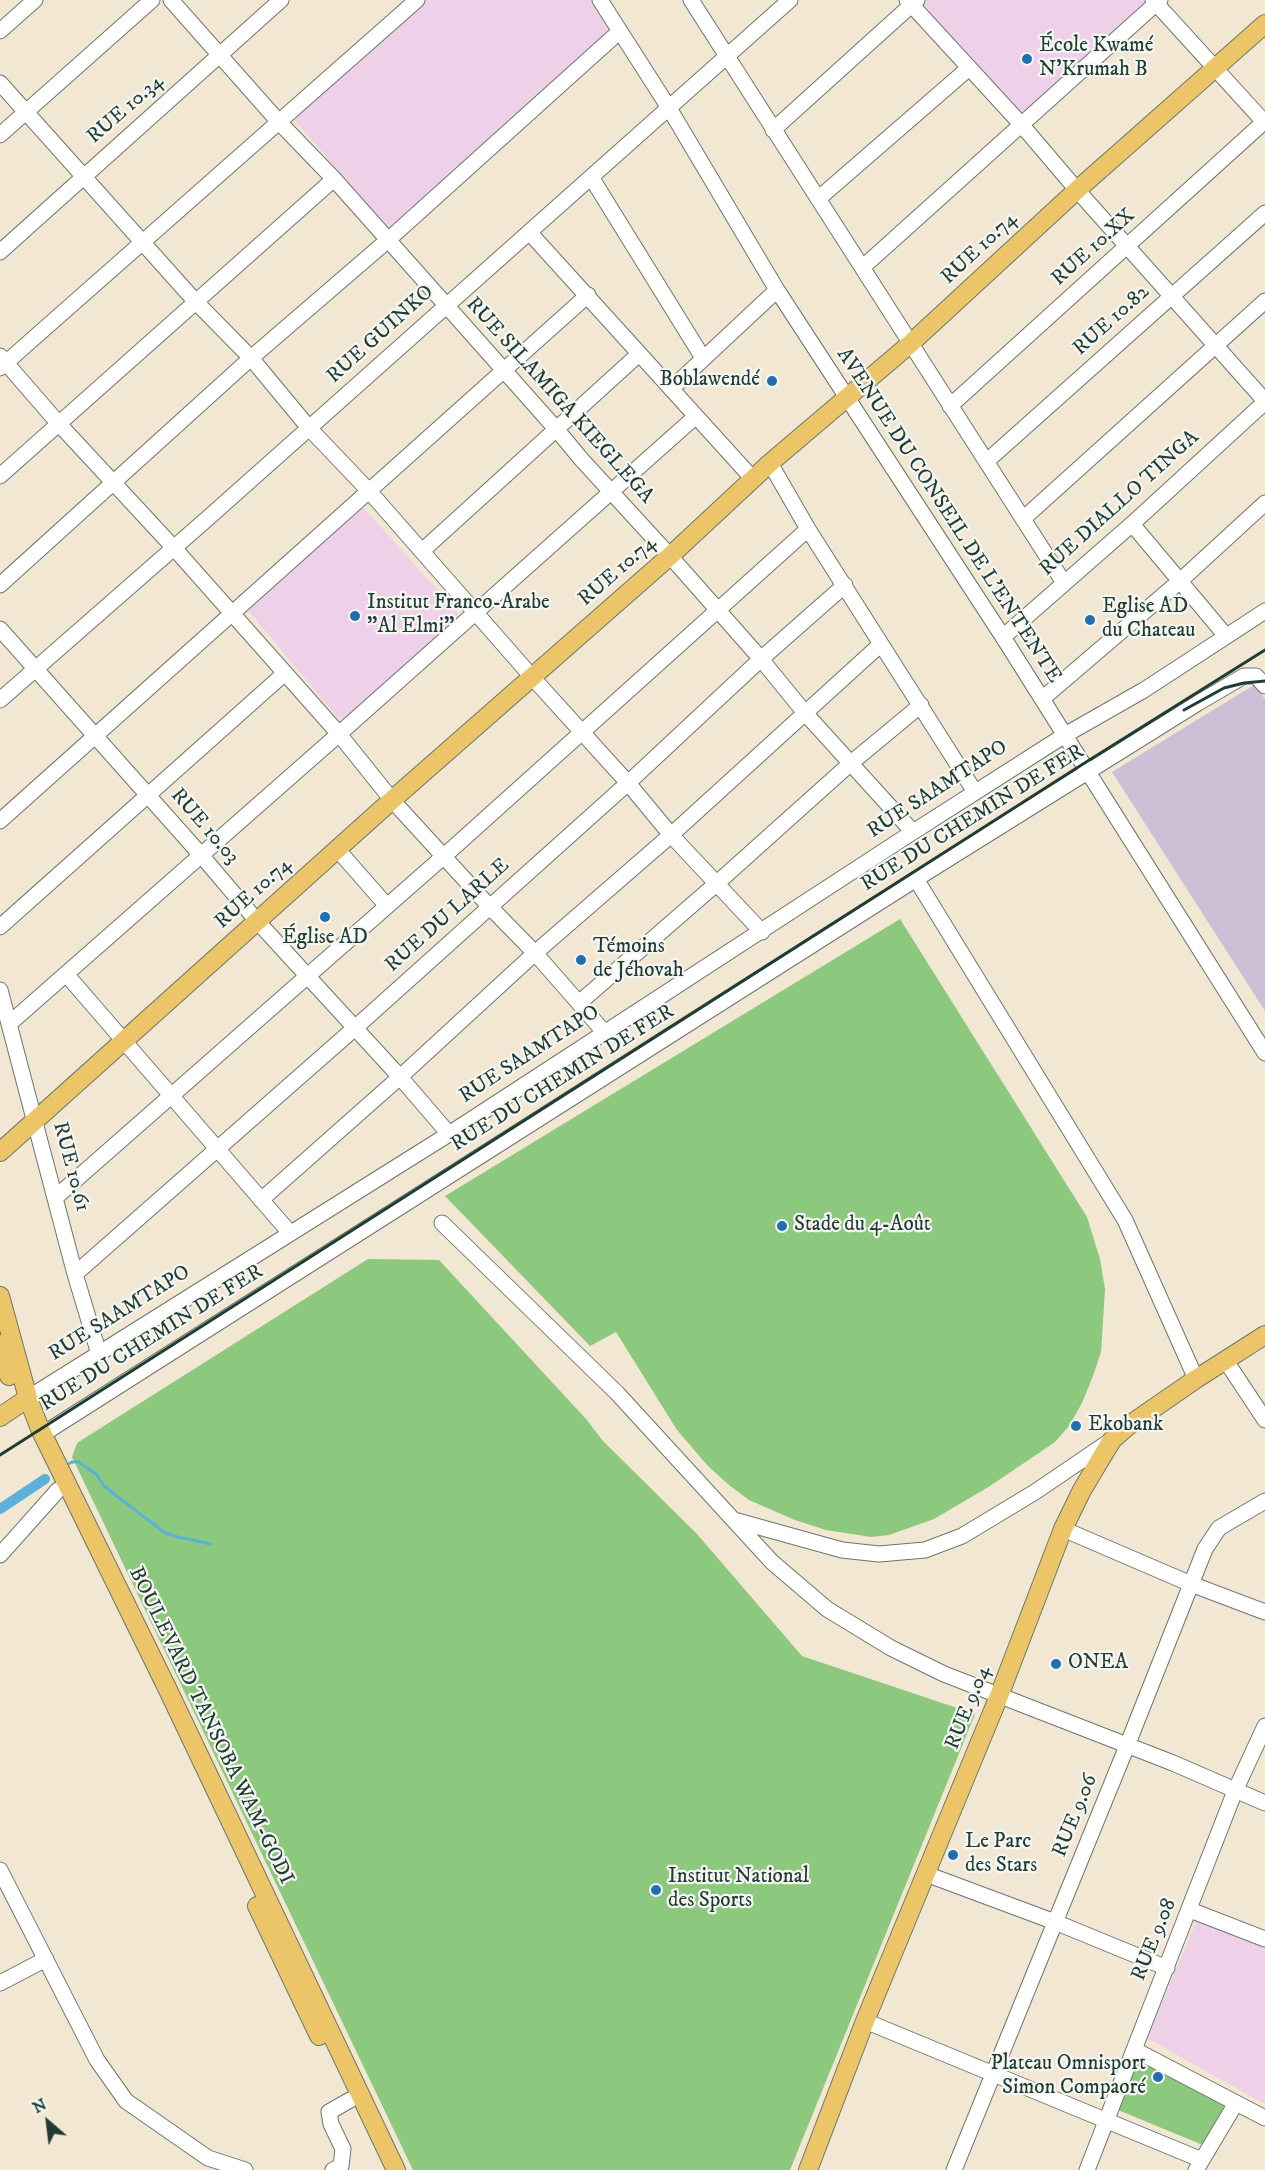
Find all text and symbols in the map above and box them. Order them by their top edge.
place label: École Kwamé N'Krumah B [1039,34,1153,84]
marker: École Kwamé N'Krumah B [1020,52,1034,66]
street label: RUE 10.34 [83,70,169,150]
street label: RUE 10.XX [1047,204,1141,292]
street label: RUE 10.74 [937,207,1023,291]
street label: RUE GUINKO [322,280,440,390]
street label: RUE 10.82 [1069,280,1155,362]
street label: RUE SILAMIGA KIEGLEGA [460,293,658,509]
street label: AVENUE DU CONSEIL DE L'ENTENTE [830,344,1066,688]
place label: Boblawendé [659,368,760,394]
marker: Boblawendé [765,374,779,388]
street label: RUE DIALLO TINGA [1035,426,1205,582]
street label: RUE 10.74 [574,531,662,613]
place label: Institut Franco-Arabe "Al Elmi" [367,591,550,641]
place label: Eglise AD du Chateau [1102,595,1196,645]
marker: Institut Franco-Arabe "Al Elmi" [348,609,362,623]
marker: Eglise AD du Chateau [1083,613,1097,627]
street label: RUE SAAMTAPO [863,735,1013,845]
street label: RUE DU CHEMIN DE FER [857,740,1089,898]
street label: RUE 10.03 [164,784,244,870]
street label: RUE 10.74 [210,853,298,935]
street label: RUE DU LARLE [381,854,515,978]
marker: Église AD [318,910,332,924]
place label: Église AD [282,926,368,952]
place label: Témoins de Jéhovah [593,935,684,985]
marker: Témoins de Jéhovah [574,953,588,967]
street label: RUE DU CHEMIN DE FER [447,1000,679,1158]
street label: RUE SAAMTAPO [455,1000,605,1110]
street label: RUE 10.61 [46,1119,94,1215]
place label: Stade du 4-Août [794,1213,931,1239]
marker: Stade du 4-Août [775,1219,789,1233]
street label: RUE DU CHEMIN DE FER [36,1260,268,1418]
street label: RUE SAAMTAPO [45,1260,195,1368]
place label: Ekobank [1088,1413,1163,1439]
marker: Ekobank [1069,1419,1083,1433]
street label: BOULEVARD TANSOBA WAM-GODI [122,1563,298,1889]
place label: ONEA [1068,1651,1128,1677]
marker: ONEA [1049,1657,1063,1671]
street label: RUE 9.04 [941,1662,997,1754]
street label: RUE 9.06 [1048,1771,1104,1861]
place label: Le Parc des Stars [965,1830,1037,1880]
marker: Le Parc des Stars [946,1848,960,1862]
place label: Institut National des Sports [668,1865,809,1915]
marker: Institut National des Sports [649,1883,663,1897]
street label: RUE 9.08 [1127,1895,1183,1985]
place label: Plateau Omnisport Simon Compaoré [990,2052,1146,2102]
marker: Plateau Omnisport Simon Compaoré [1151,2070,1165,2084]
north arrow [18,2092,78,2152]
text: N [29,2094,50,2118]

